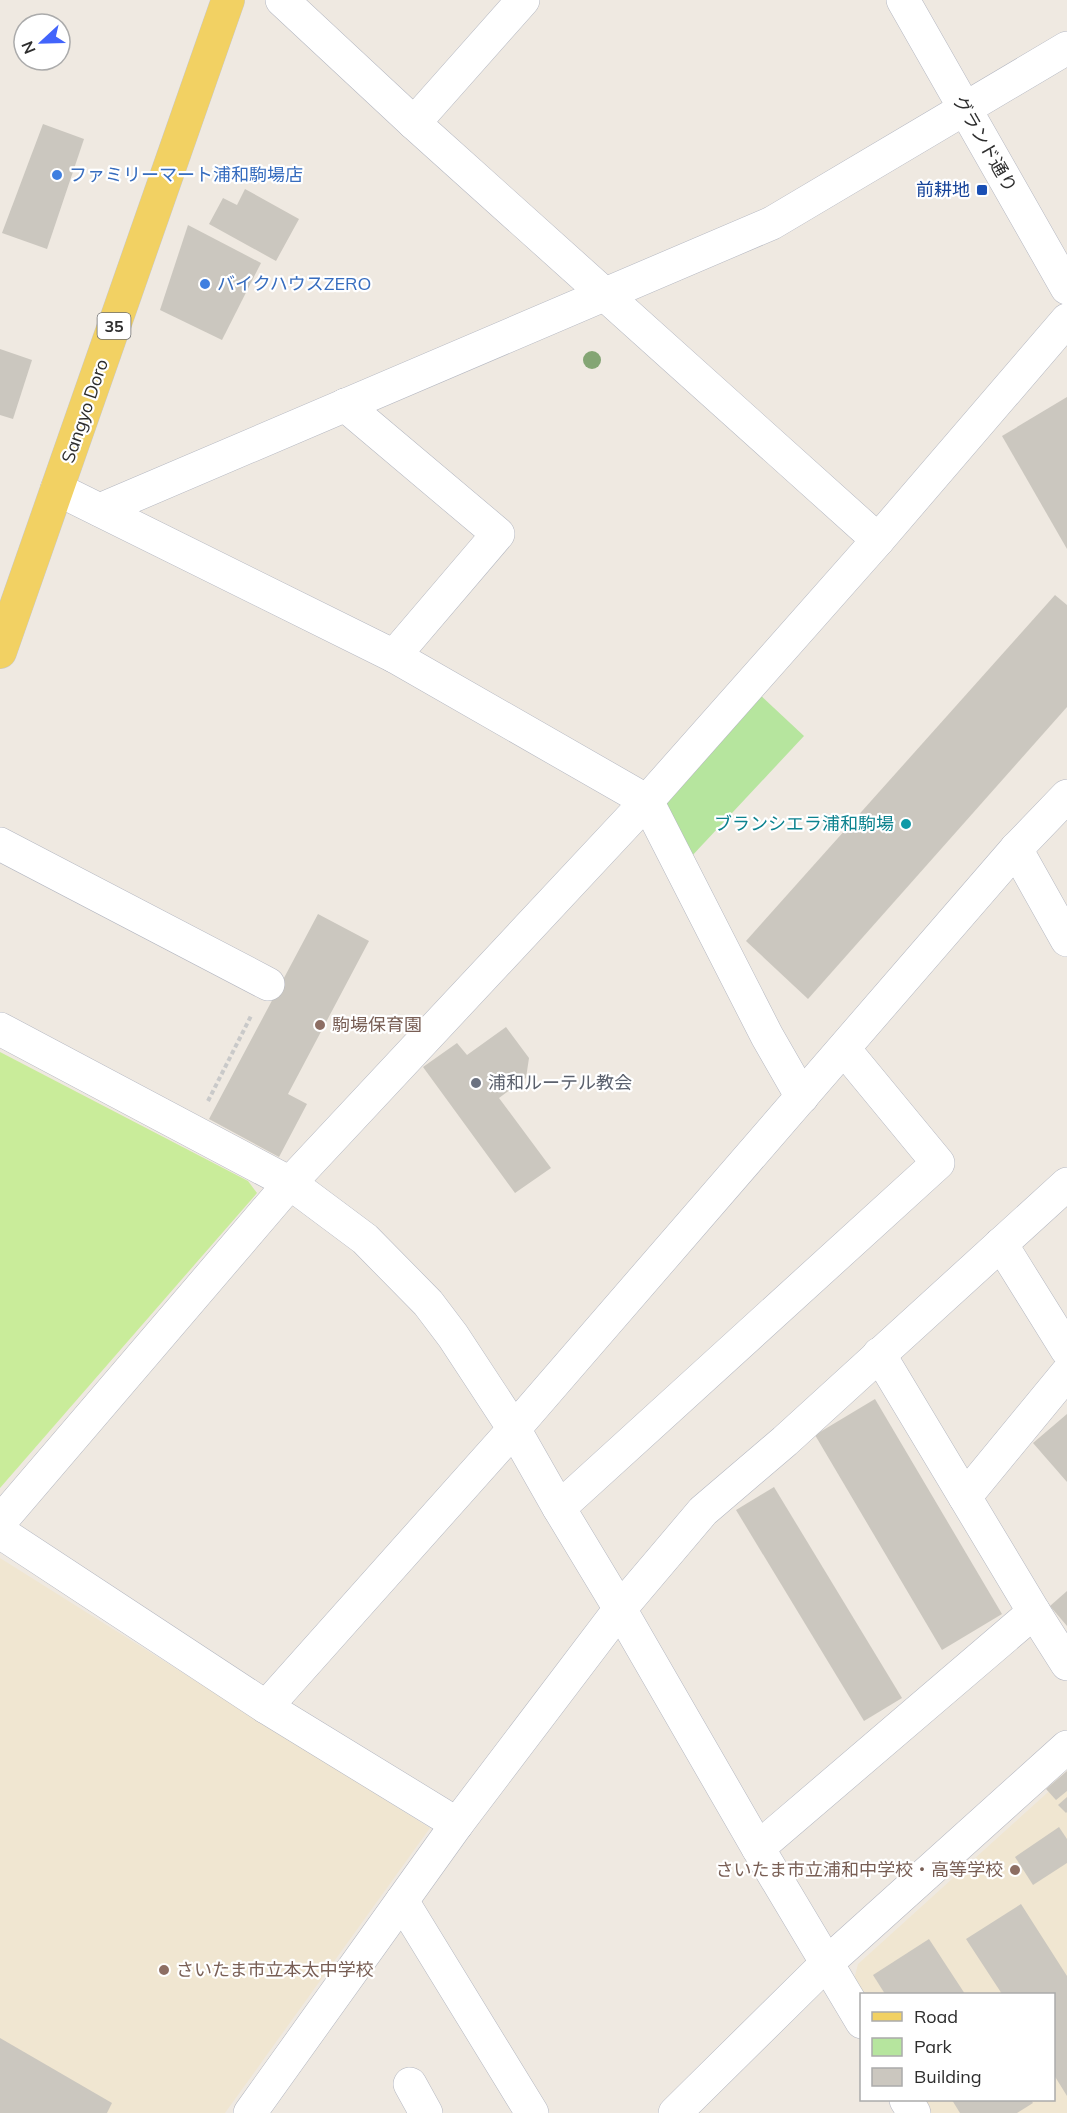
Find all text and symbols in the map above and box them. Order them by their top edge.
north arrow [12,12,72,72]
text: N [17,38,40,57]
street label: グランド通り [948,91,1022,196]
place label: ファミリーマート浦和駒場店 [69,163,303,186]
marker: ファミリーマート浦和駒場店 [50,168,64,182]
place label: 前耕地 [916,178,970,201]
marker: 前耕地 [975,183,989,197]
place label: バイクハウスZERO [217,272,371,295]
marker: バイクハウスZERO [198,277,212,291]
road number: 35 [98,313,130,339]
street label: Sangyo Doro [56,356,113,466]
place label: ブランシエラ浦和駒場 [714,812,894,835]
marker: ブランシエラ浦和駒場 [899,817,913,831]
place label: 駒場保育園 [332,1013,422,1036]
marker: 駒場保育園 [313,1018,327,1032]
place label: 浦和ルーテル教会 [488,1071,632,1094]
marker: 浦和ルーテル教会 [469,1076,483,1090]
place label: さいたま市立浦和中学校・高等学校 [716,1858,1003,1881]
marker: さいたま市立浦和中学校・高等学校 [1008,1863,1022,1877]
place label: さいたま市立本太中学校 [176,1958,373,1981]
marker: さいたま市立本太中学校 [157,1963,171,1977]
legend [860,1993,1055,2101]
text: Road [914,2005,958,2028]
text: Park [914,2035,953,2058]
text: Building [914,2065,982,2088]

